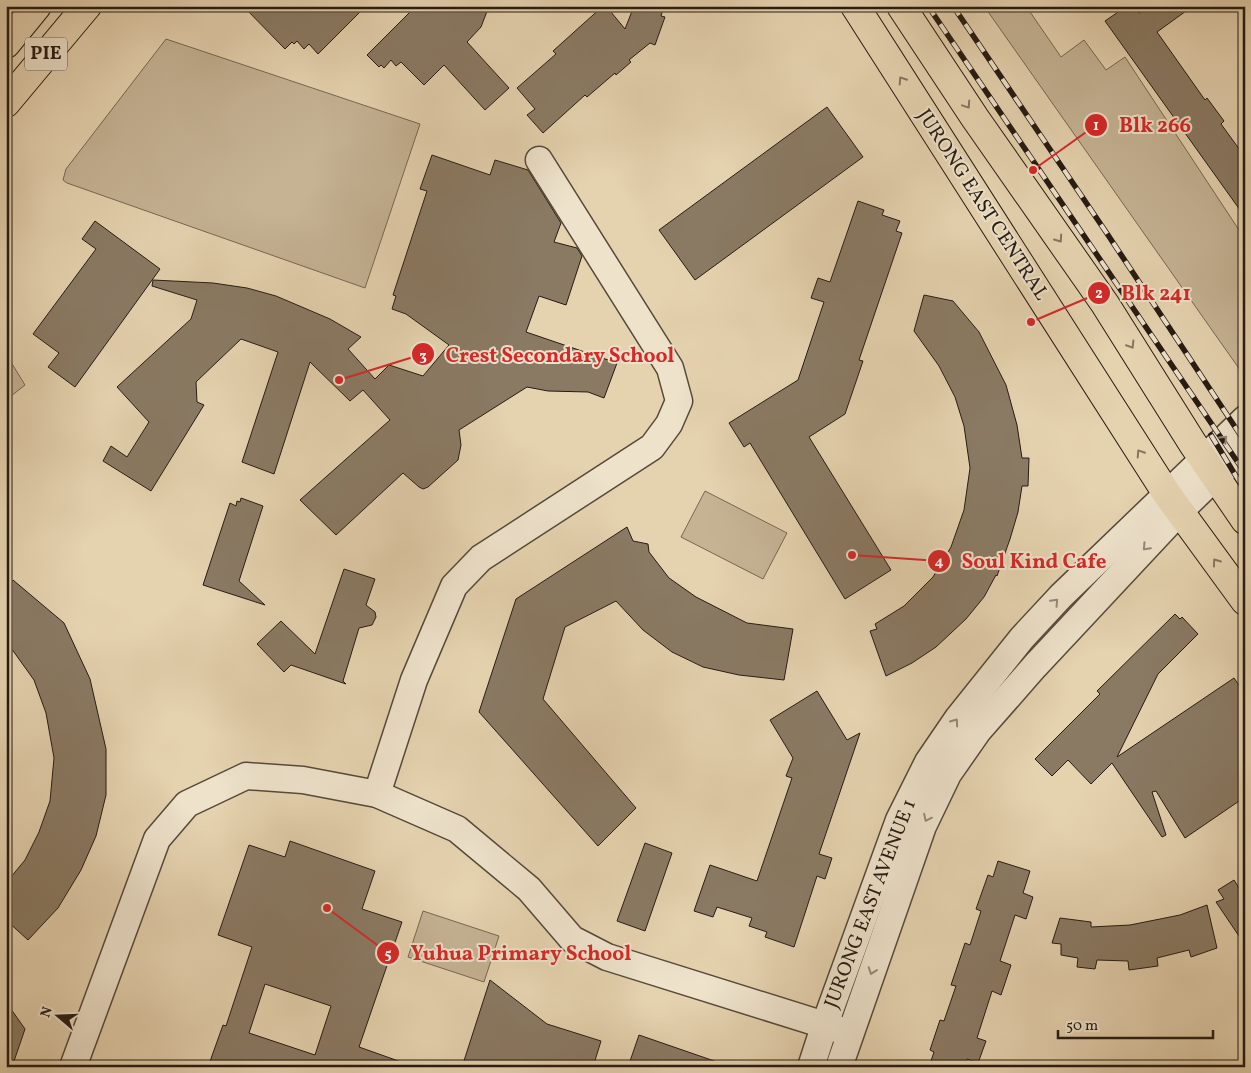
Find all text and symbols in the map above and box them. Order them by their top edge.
road number: PIE [25,38,67,70]
one-way arrow [899,77,908,86]
one-way arrow [961,99,970,109]
street label: JURONG EAST CENTRAL [909,104,1055,306]
callout: Blk 266 [1084,107,1201,143]
text: Blk 266 [1119,112,1191,141]
text: 1 [1093,116,1099,137]
one-way arrow [1053,233,1062,242]
callout: Blk 241 [1086,275,1201,311]
text: Blk 241 [1121,280,1191,309]
text: 2 [1095,284,1103,305]
callout: Crest Secondary School [411,336,685,372]
one-way arrow [1124,340,1134,349]
text: Crest Secondary School [445,342,675,371]
text: 3 [419,346,427,367]
one-way arrow [1218,435,1227,444]
one-way arrow [1137,450,1147,459]
one-way arrow [1143,542,1152,551]
callout: Soul Kind Cafe [926,543,1116,579]
text: Soul Kind Cafe [962,548,1106,577]
text: 4 [934,552,944,573]
one-way arrow [1213,558,1222,568]
one-way arrow [1049,599,1058,608]
one-way arrow [949,718,958,728]
street label: JURONG EAST AVENUE 1 [818,795,924,1013]
one-way arrow [922,813,933,822]
callout: Yuhua Primary School [375,935,641,971]
text: Yuhua Primary School [411,940,631,969]
text: 5 [384,944,392,965]
one-way arrow [868,966,878,975]
north arrow [32,990,82,1040]
text: N [36,1004,58,1020]
scale bar [1058,1008,1214,1040]
text: 50 m [1066,1016,1098,1037]

